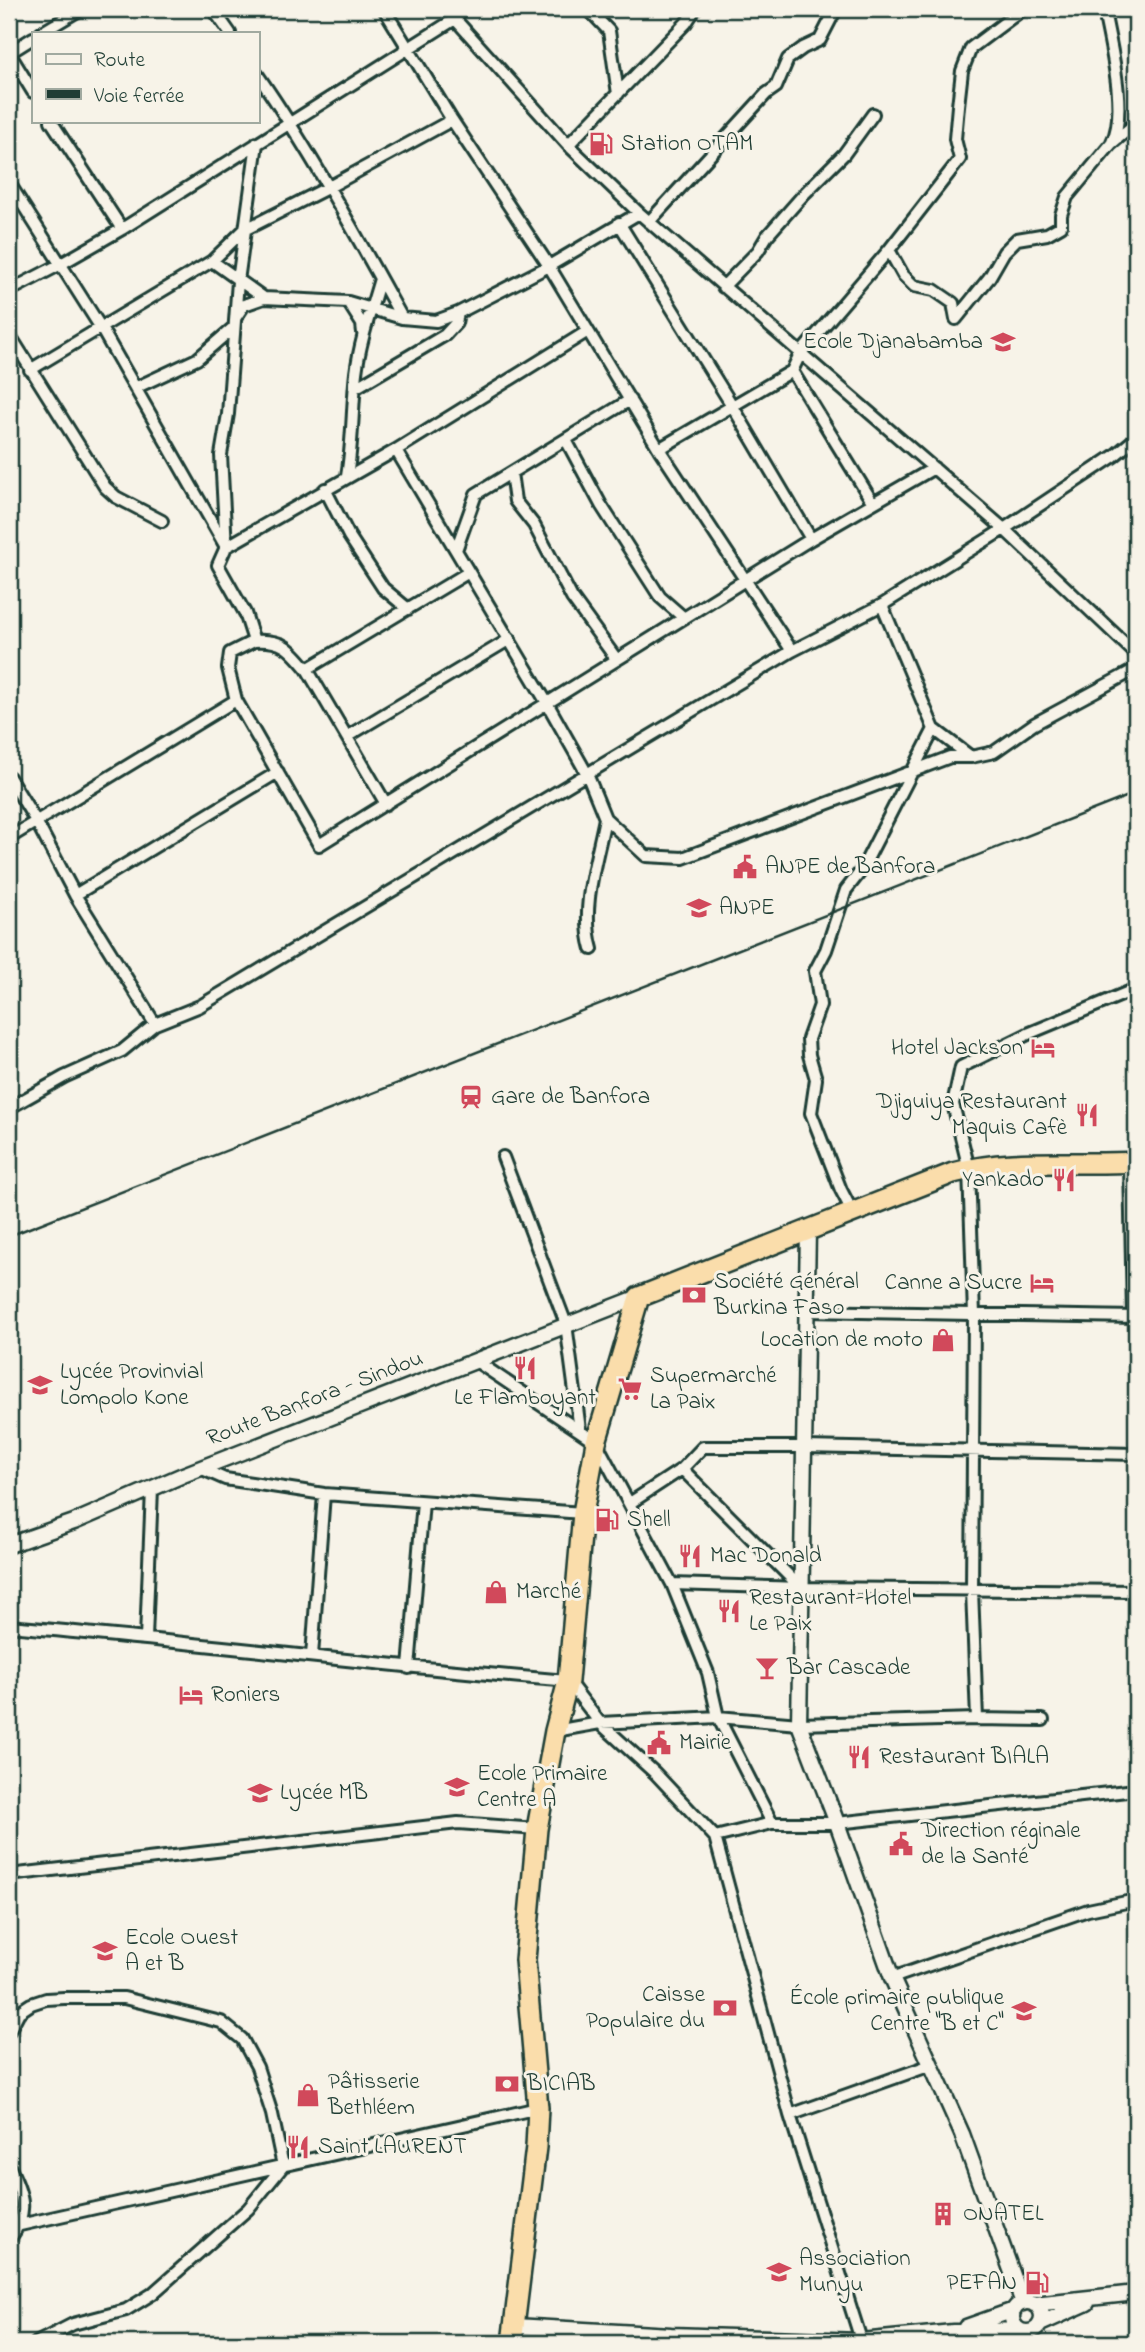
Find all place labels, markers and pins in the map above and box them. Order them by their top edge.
place label: Station OTAM [621,128,753,161]
fuel station icon: Station OTAM [587,130,615,158]
place label: Ecole Djanabamba [803,326,983,359]
school or university icon: Ecole Djanabamba [989,328,1017,356]
place label: ANPE de Banfora [765,851,935,884]
public building icon: ANPE de Banfora [731,853,759,881]
place label: ANPE [719,892,775,925]
school or university icon: ANPE [685,894,713,922]
place label: Hotel Jackson [891,1032,1023,1065]
hotel icon: Hotel Jackson [1029,1034,1057,1062]
place label: Gare de Banfora [491,1081,650,1114]
station icon: Gare de Banfora [457,1083,485,1111]
place label: Djiguiya Restaurant Maquis Cafè [875,1086,1068,1145]
restaurant icon: Djiguiya Restaurant Maquis Cafè [1073,1101,1101,1129]
place label: Yankado [962,1164,1044,1197]
restaurant icon: Yankado [1050,1166,1078,1194]
place label: Société Général Burkina Faso [713,1266,859,1325]
place label: Canne a Sucre [885,1267,1023,1300]
hotel icon: Canne a Sucre [1028,1269,1056,1297]
bank icon: Société Général Burkina Faso [680,1281,708,1309]
place label: Location de moto [761,1324,923,1357]
shop icon: Location de moto [929,1326,957,1354]
restaurant icon: Le Flamboyant [511,1354,539,1382]
place label: Lycée Provinvial Lompolo Kone [60,1356,203,1415]
place label: Supermarché La Paix [650,1360,777,1419]
school or university icon: Lycée Provinvial Lompolo Kone [26,1371,54,1399]
supermarket icon: Supermarché La Paix [616,1375,644,1403]
place label: Le Flamboyant [454,1382,596,1417]
place label: Shell [627,1504,671,1537]
fuel station icon: Shell [593,1506,621,1534]
place label: Mac Donald [710,1540,822,1573]
restaurant icon: Mac Donald [676,1542,704,1570]
place label: Marché [516,1576,582,1609]
shop icon: Marché [482,1578,510,1606]
place label: Restaurant-Hotel Le Paix [749,1582,911,1641]
restaurant icon: Restaurant-Hotel Le Paix [715,1597,743,1625]
place label: Bar Cascade [786,1652,911,1685]
bar icon: Bar Cascade [753,1654,781,1682]
place label: Roniers [211,1679,280,1712]
hotel icon: Roniers [177,1681,205,1709]
place label: Mairie [679,1727,732,1760]
public building icon: Mairie [645,1729,673,1757]
place label: Restaurant BIALA [879,1741,1049,1774]
restaurant icon: Restaurant BIALA [845,1743,873,1771]
place label: Ecole Primaire Centre A [477,1758,608,1817]
school or university icon: Ecole Primaire Centre A [443,1773,471,1801]
place label: Lycée MB [280,1777,368,1812]
school or university icon: Lycée MB [246,1779,274,1807]
place label: Direction réginale de la Santé [920,1815,1081,1874]
public building icon: Direction réginale de la Santé [887,1830,915,1858]
place label: Ecole Ouest A et B [125,1922,239,1981]
school or university icon: Ecole Ouest A et B [91,1937,119,1965]
place label: Caisse Populaire du [586,1979,706,2038]
place label: École primaire publique Centre "B et C" [789,1982,1005,2041]
bank icon: Caisse Populaire du [711,1994,739,2022]
school or university icon: École primaire publique Centre "B et C" [1010,1997,1038,2025]
place label: Pâtisserie Bethléem [327,2066,420,2125]
place label: BICIAB [526,2068,596,2101]
bank icon: BICIAB [493,2070,521,2098]
shop icon: Pâtisserie Bethléem [294,2081,322,2109]
place label: Saint LAURENT [318,2131,467,2164]
restaurant icon: Saint LAURENT [284,2133,312,2161]
place label: ONATEL [963,2198,1044,2231]
building icon: ONATEL [929,2200,957,2228]
place label: Association Munyu [799,2243,910,2304]
school or university icon: Association Munyu [765,2258,793,2286]
place label: PEFAN [947,2267,1017,2300]
fuel station icon: PEFAN [1023,2269,1051,2297]

